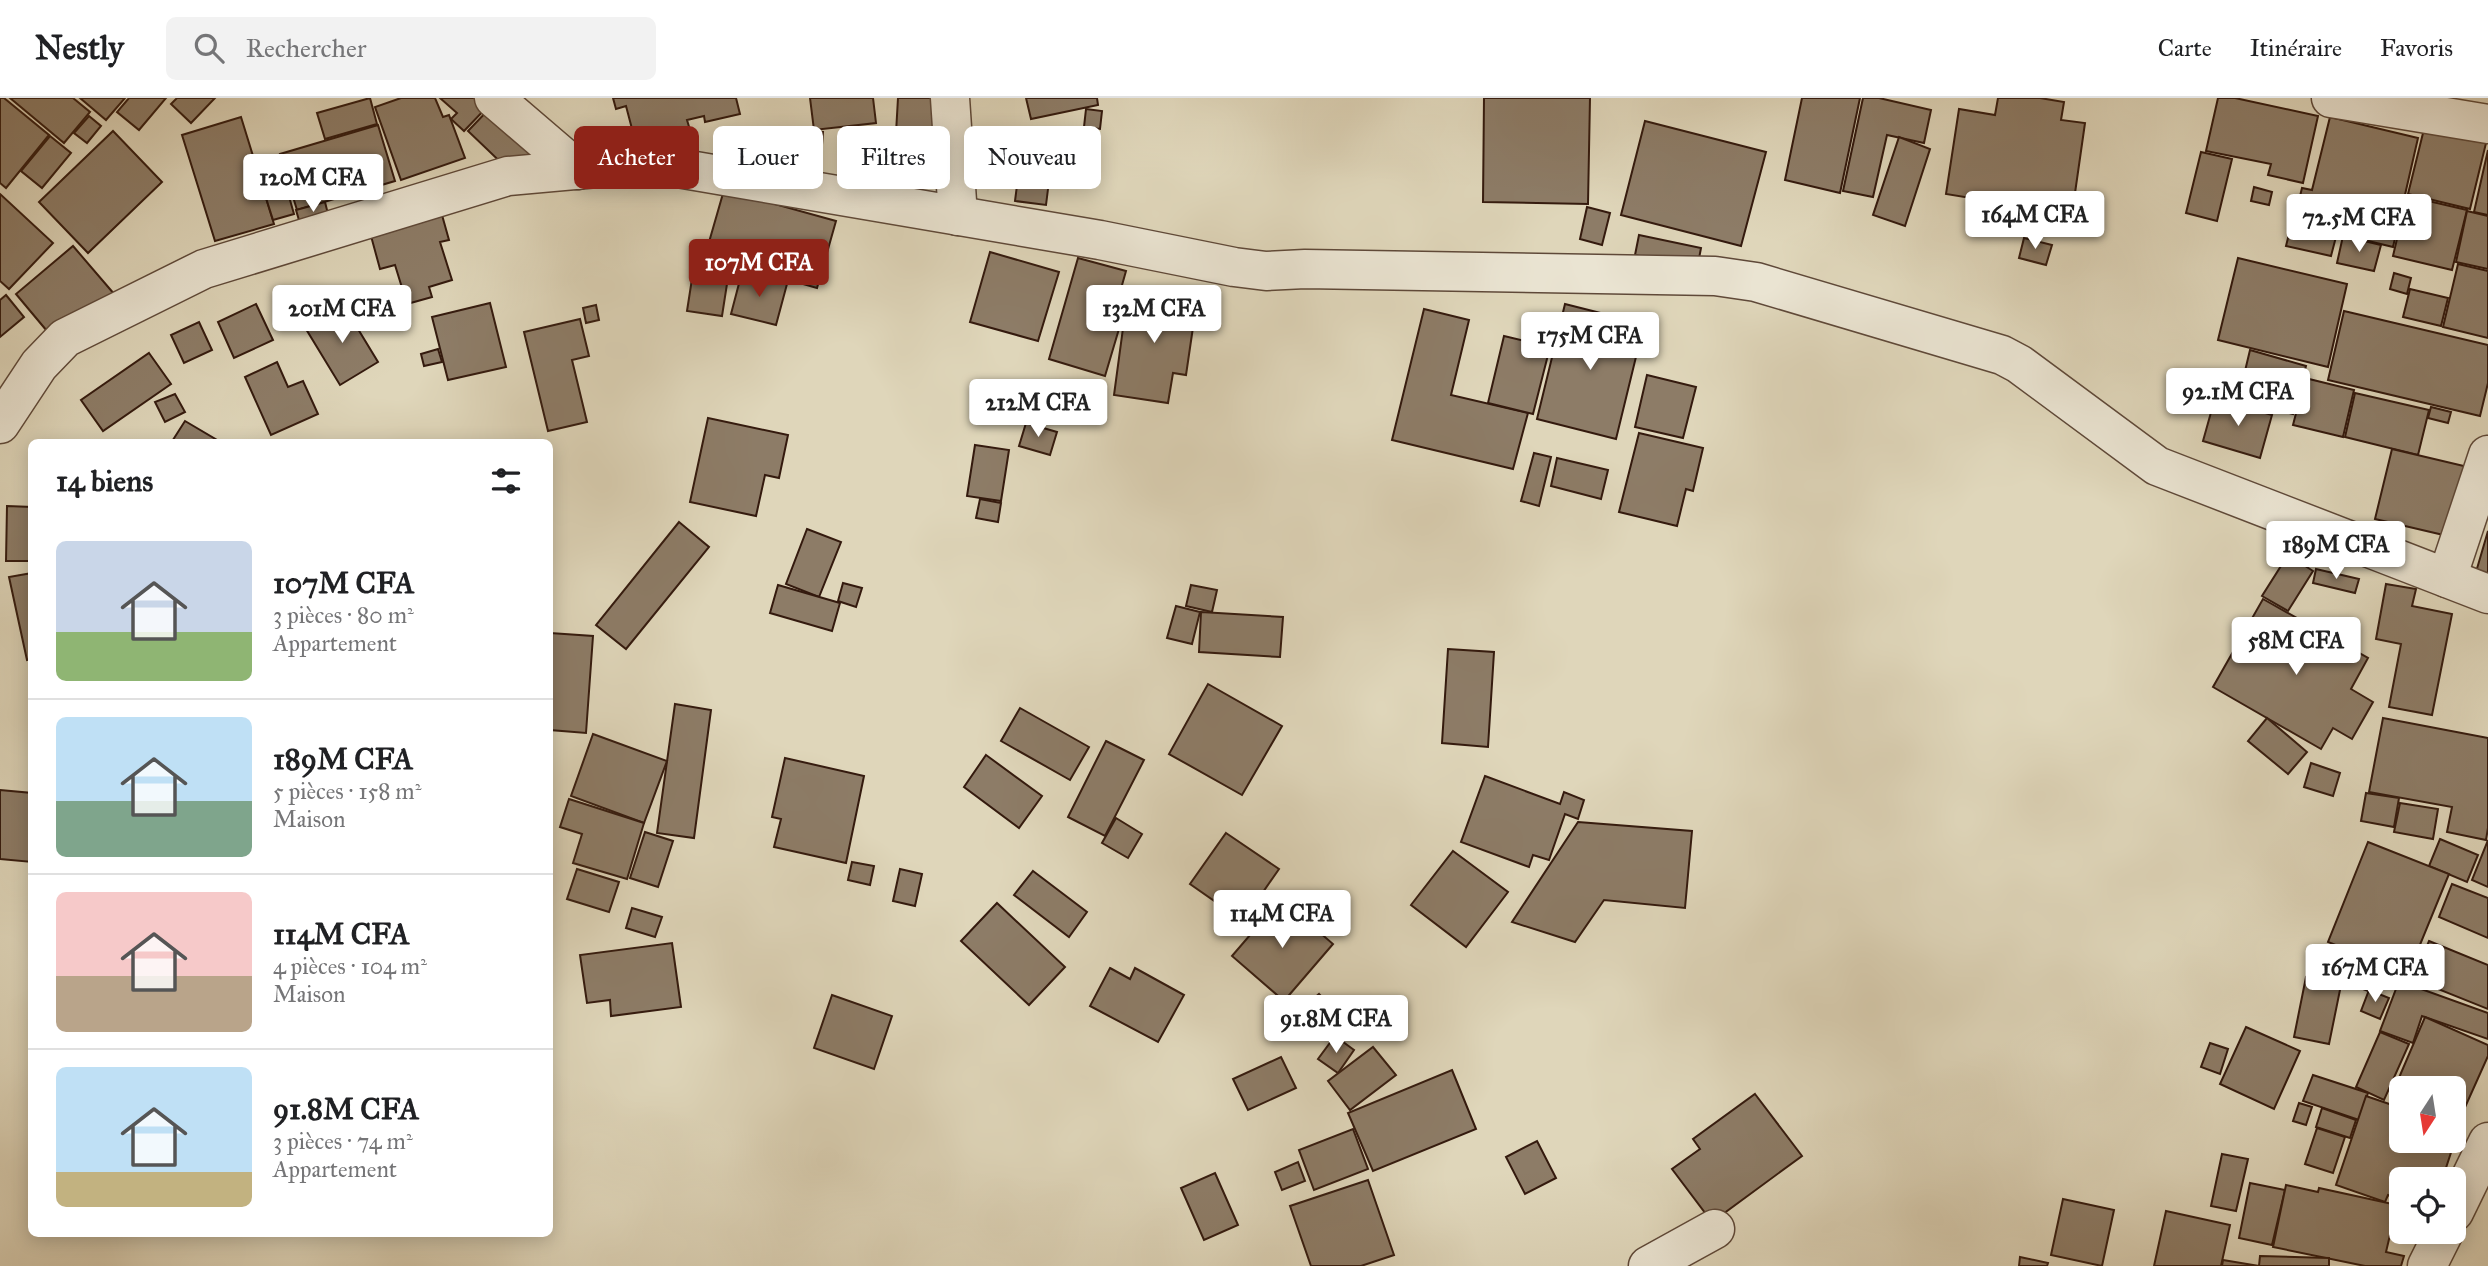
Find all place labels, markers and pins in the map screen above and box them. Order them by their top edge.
pin: 120M CFA [241,155,385,214]
pin: 164M CFA [1963,192,2107,251]
pin: 72.5M CFA [2279,194,2439,254]
pin: 107M CFA [687,240,831,299]
pin: 201M CFA [270,286,414,345]
pin: 132M CFA [1082,286,1226,345]
pin: 175M CFA [1518,313,1662,372]
pin: 92.1M CFA [2158,368,2318,428]
pin: 212M CFA [966,380,1110,439]
pin: 189M CFA [2264,522,2408,581]
pin: 58M CFA [2231,618,2361,677]
pin: 114M CFA [1210,890,1354,950]
pin: 167M CFA [2303,944,2447,1004]
pin: 91.8M CFA [1256,996,1416,1055]

